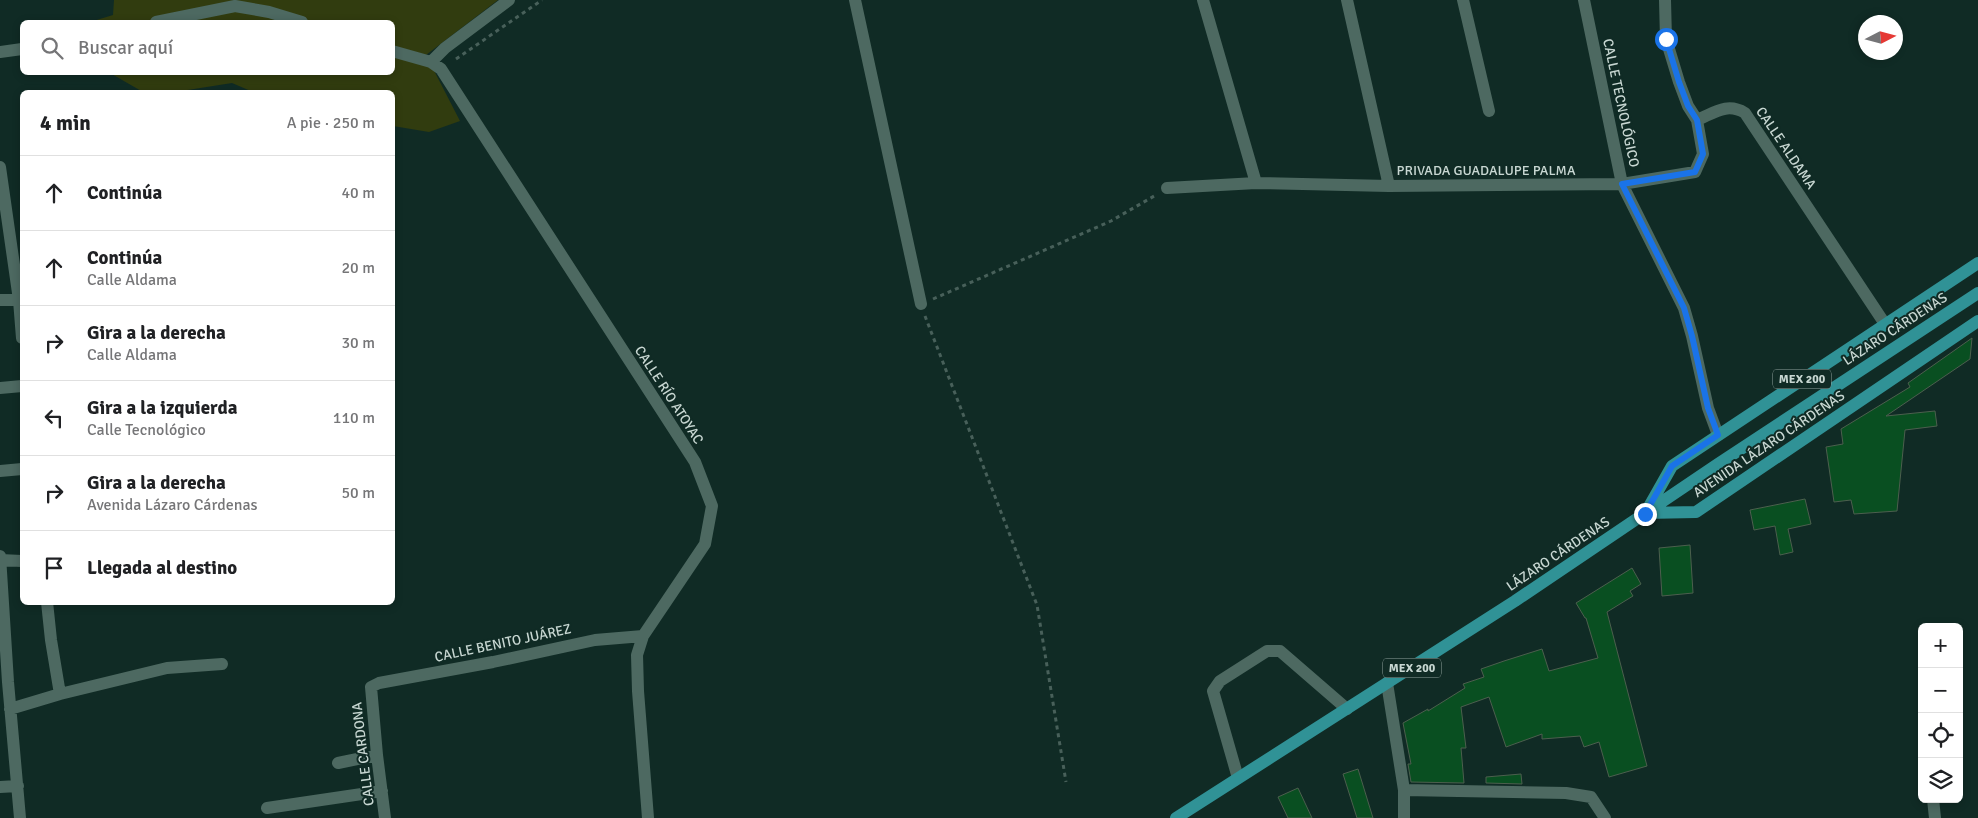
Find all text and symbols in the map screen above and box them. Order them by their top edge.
north arrow [1858,15,1903,60]
search box [20,20,395,75]
route start [1655,28,1678,51]
icon: search [38,34,66,62]
text: Buscar aquí [78,36,173,60]
street label: CALLE TECNOLÓGICO [1599,37,1643,169]
street label: CALLE ALDAMA [1752,104,1820,193]
text: 4 min [40,110,91,136]
text: A pie · 250 m [287,113,375,133]
street label: PRIVADA GUADALUPE PALMA [1397,162,1576,179]
icon: ahead [40,179,68,207]
text: Continúa [87,181,162,205]
text: 40 m [341,183,375,203]
text: Continúa [87,246,162,270]
icon: ahead [40,254,68,282]
text: 20 m [341,258,375,278]
text: Calle Aldama [87,270,177,290]
street label: LÁZARO CÁRDENAS [1840,289,1951,369]
text: Gira a la derecha [87,321,226,345]
icon: right [40,329,68,357]
text: 30 m [341,333,375,353]
street label: CALLE RÍO ATOYAC [631,343,707,447]
text: Calle Aldama [87,345,177,365]
road number: MEX 200 [1773,369,1831,388]
street label: AVENIDA LÁZARO CÁRDENAS [1690,387,1848,501]
text: Gira a la izquierda [87,396,237,420]
icon: left [40,404,68,432]
text: 110 m [333,408,375,428]
text: Calle Tecnológico [87,420,206,440]
text: Gira a la derecha [87,471,226,495]
icon: right [40,479,68,507]
text: 50 m [341,483,375,503]
text: Avenida Lázaro Cárdenas [87,495,258,515]
route end [1634,503,1657,526]
street label: LÁZARO CÁRDENAS [1503,513,1613,595]
icon: arrive [40,554,68,582]
text: Llegada al destino [87,556,237,580]
street label: CALLE BENITO JUÁREZ [433,620,573,666]
map controls [1918,623,1963,803]
button: + [1918,623,1963,668]
road number: MEX 200 [1383,658,1441,678]
button: − [1918,668,1963,713]
street label: CALLE CARDONA [348,701,378,807]
button: locate [1918,713,1963,758]
button: layers [1918,758,1963,803]

